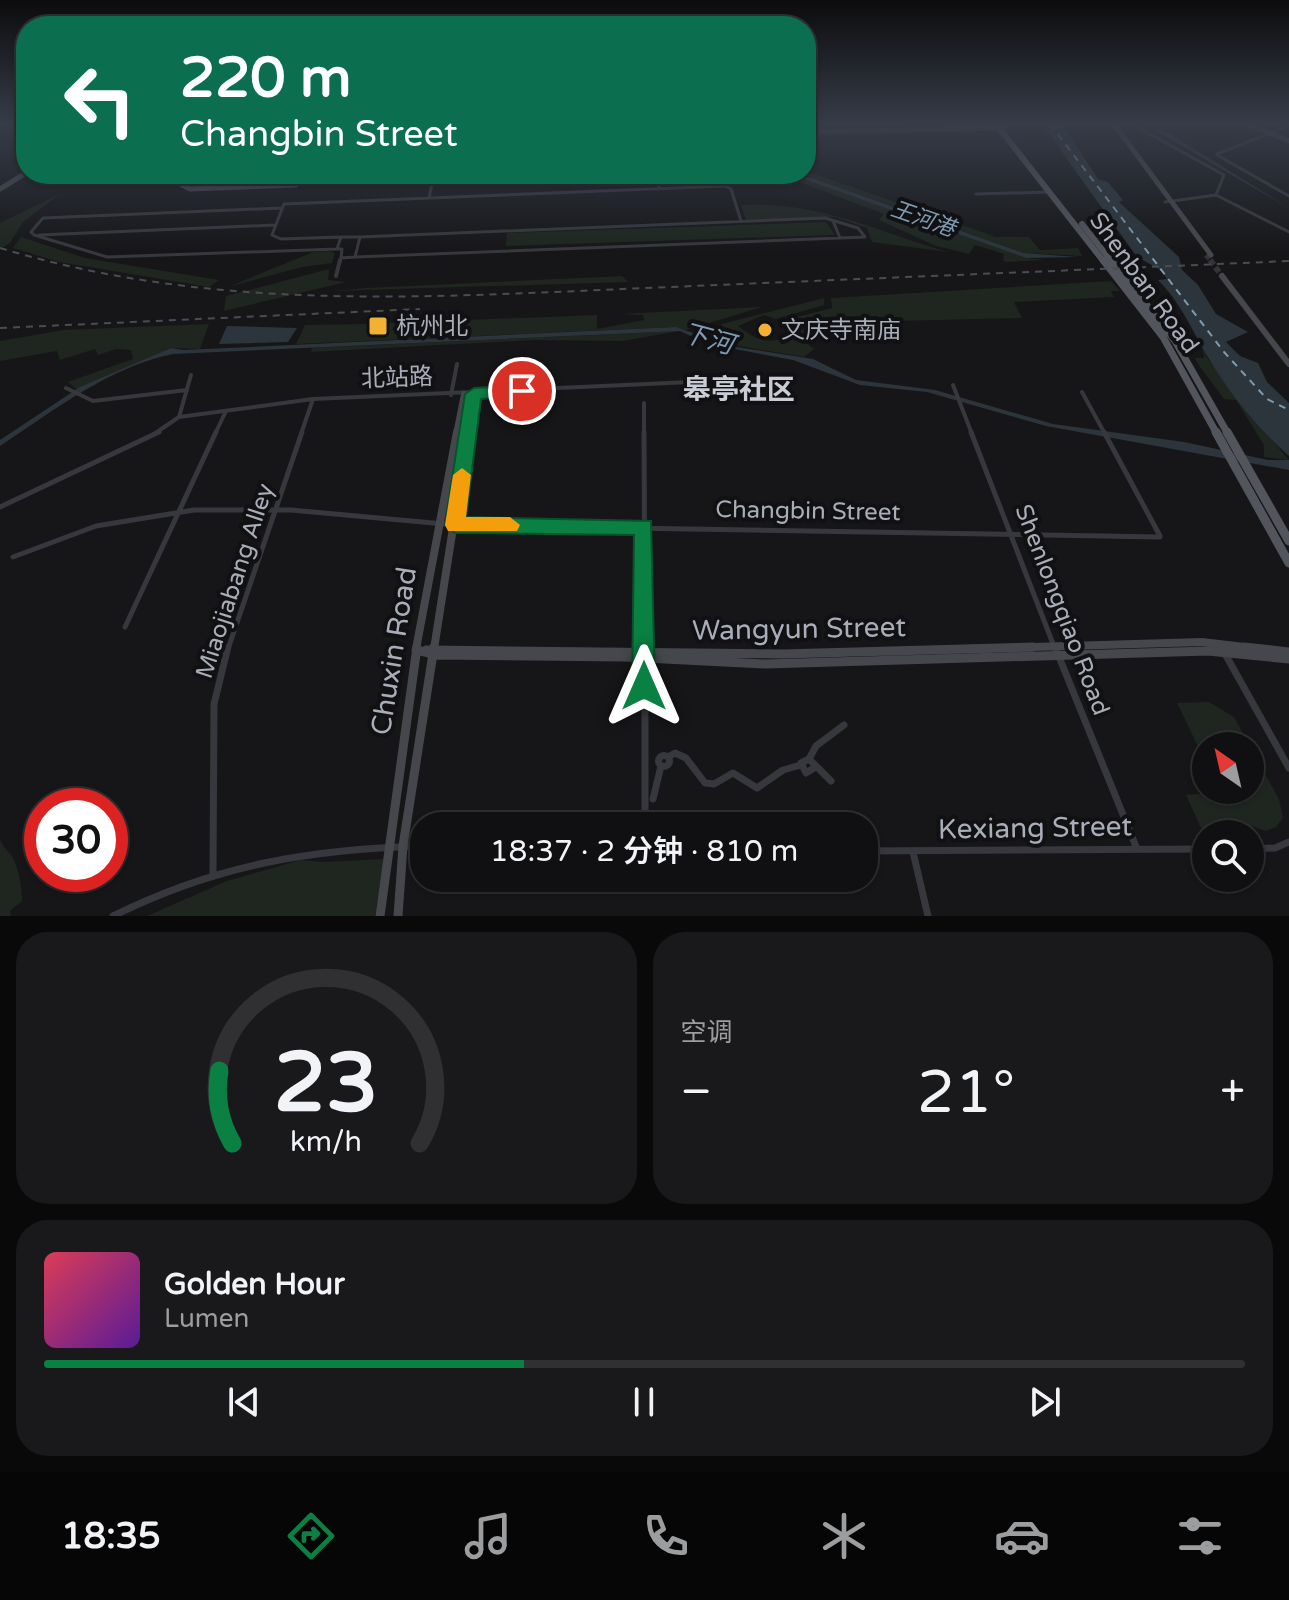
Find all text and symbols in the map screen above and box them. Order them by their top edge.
text: 220 m [180,45,351,112]
icon: left [48,48,152,152]
text: Changbin Street [180,113,458,156]
water label: 王河港 [888,196,961,243]
street label: Shenban Road [1083,207,1205,359]
place label: 杭州北 [396,312,468,341]
marker: 杭州北 [367,315,389,337]
place label: 文庆寺南庙 [781,316,901,345]
water label: 下河 [679,317,742,362]
marker: 文庆寺南庙 [756,321,774,339]
pin [488,357,556,425]
street label: 北站路 [361,362,433,394]
icon: arrive [500,369,544,413]
district label: 皋亭社区 [683,373,795,407]
street label: Miaojiabang Alley [190,480,280,682]
street label: Changbin Street [715,495,901,527]
street label: Shenlongqiao Road [1008,500,1116,720]
street label: Chuxin Road [364,564,424,738]
street label: Wangyun Street [692,610,907,648]
position arrow [602,644,686,728]
north arrow [1192,732,1264,804]
map controls [1192,732,1264,892]
speed limit sign: 30 [24,788,128,892]
street label: Kexiang Street [938,809,1133,847]
button: search [1192,820,1264,892]
text: 18:37 · 2 分钟 · 810 m [490,833,798,870]
text: 空调 [681,1017,733,1048]
text: 23 [274,1034,378,1134]
text: 21° [917,1057,1015,1129]
text: − [681,1066,712,1119]
text: + [1220,1066,1245,1119]
text: km/h [290,1125,362,1159]
text: Golden Hour [164,1266,345,1303]
text: Lumen [164,1303,249,1334]
icon: previous [222,1380,266,1424]
icon: pause [622,1380,666,1424]
icon: next [1023,1380,1067,1424]
icon: directions [283,1508,339,1564]
icon: music [460,1508,516,1564]
icon: phone [638,1508,694,1564]
icon: climate [816,1508,872,1564]
icon: car [994,1508,1050,1564]
icon: filters [1172,1508,1228,1564]
text: 18:35 [61,1515,161,1558]

